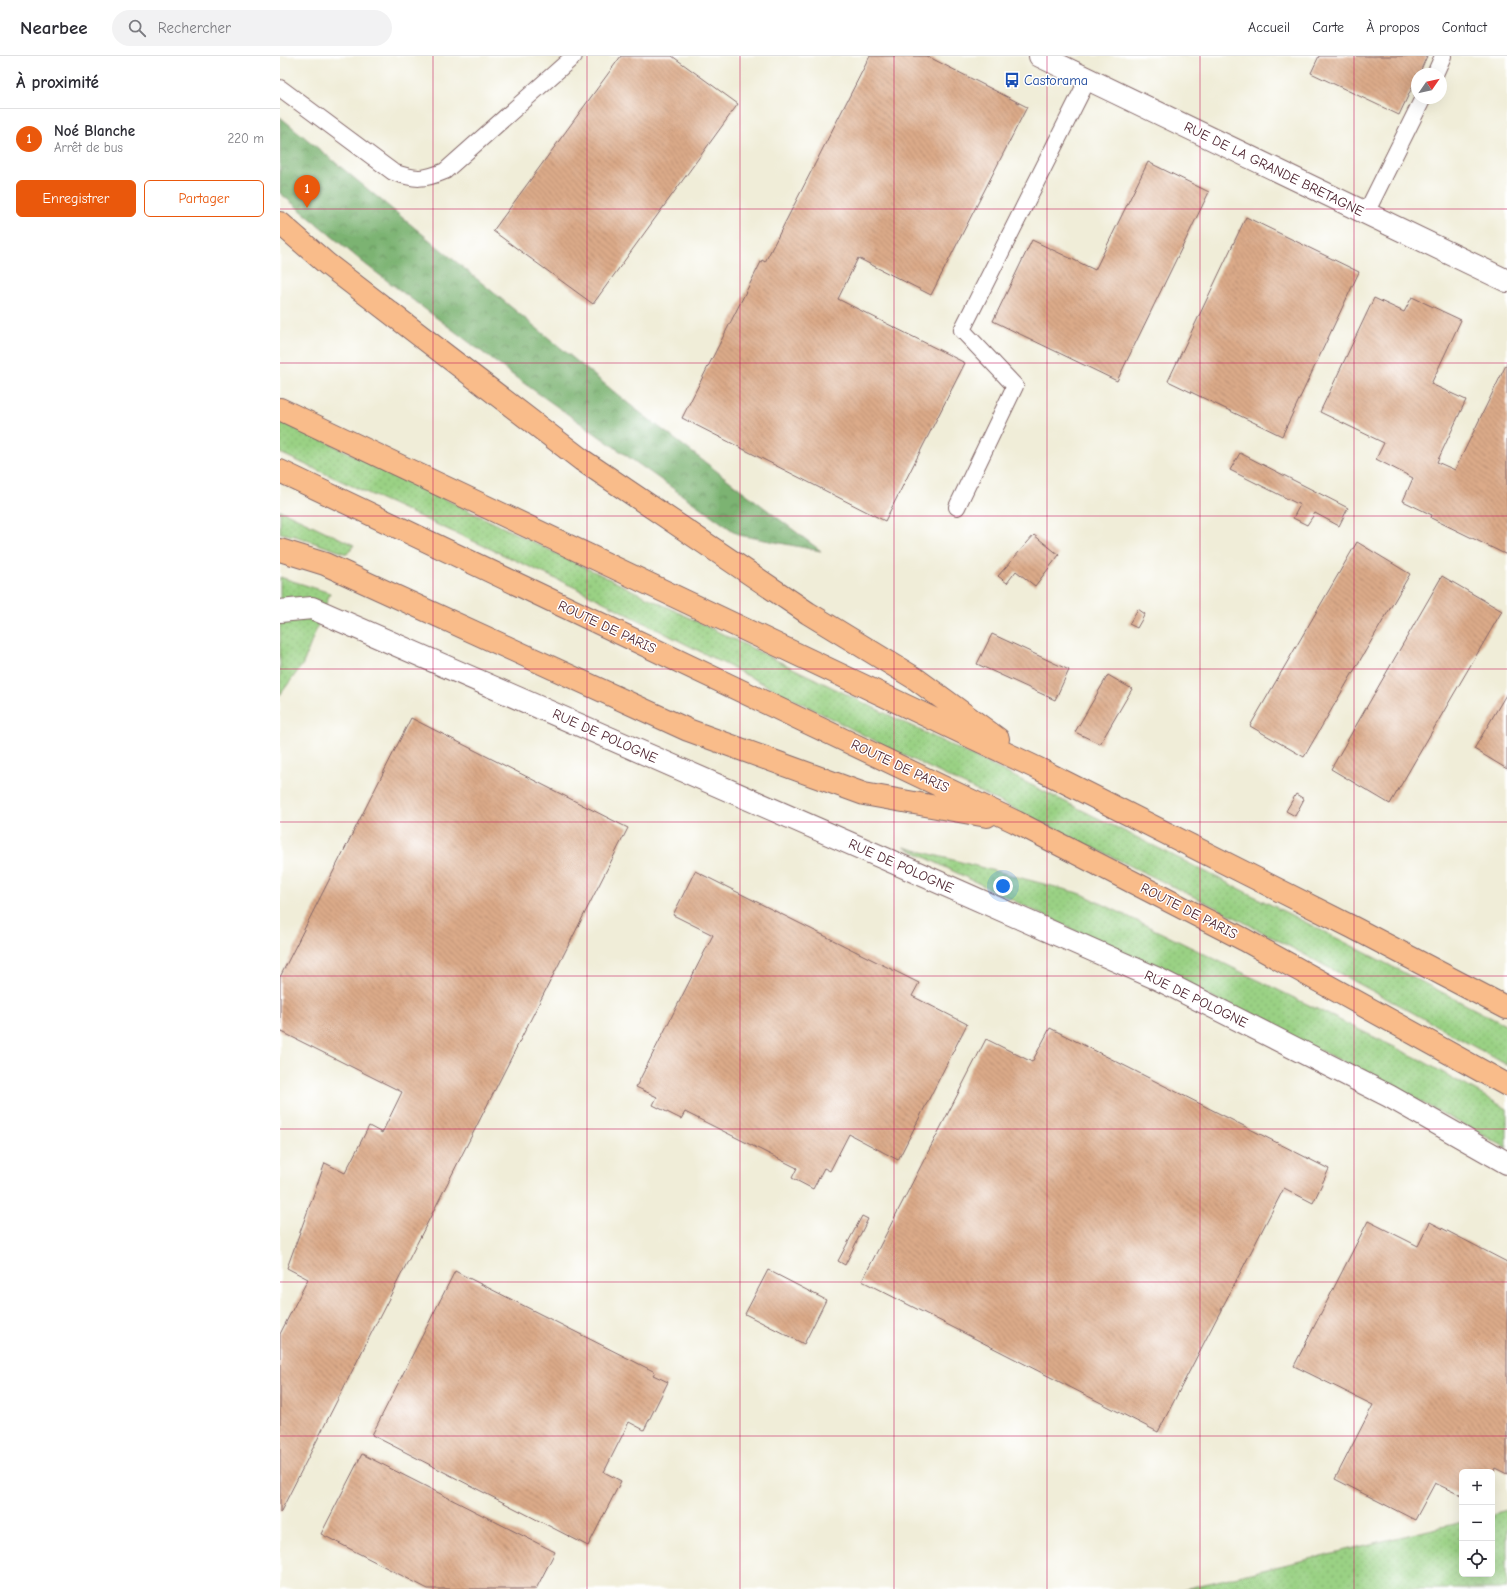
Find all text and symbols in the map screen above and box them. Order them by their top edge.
search box [112,10,392,46]
text: Nearbee [20,17,88,39]
icon: search [126,17,148,39]
text: Rechercher [158,19,231,37]
text: Accueil [1248,19,1290,36]
text: Carte [1312,19,1344,36]
text: À propos [1366,19,1420,36]
text: Contact [1442,19,1487,36]
north arrow [1411,68,1447,104]
bus stop icon: Castorama [1003,71,1021,89]
place label: Castorama [1024,72,1088,89]
text: À proximité [16,73,99,92]
street label: RUE DE LA GRANDE BRETAGNE [1181,118,1367,220]
text: Noé Blanche [54,122,135,140]
text: 1 [26,131,32,146]
text: 220 m [227,131,264,146]
text: Arrêt de bus [54,140,123,155]
pin: 1 [294,175,320,208]
button: Enregistrer [16,180,136,217]
button: Partager [144,180,264,217]
street label: ROUTE DE PARIS [555,597,659,657]
street label: RUE DE POLOGNE [550,705,660,767]
street label: ROUTE DE PARIS [848,736,952,796]
street label: RUE DE POLOGNE [846,835,956,897]
your location [993,876,1013,896]
street label: ROUTE DE PARIS [1138,879,1240,943]
street label: RUE DE POLOGNE [1141,967,1251,1031]
map controls [1459,1469,1495,1577]
button: + [1459,1469,1495,1505]
button: − [1459,1505,1495,1541]
button: locate [1459,1541,1495,1577]

